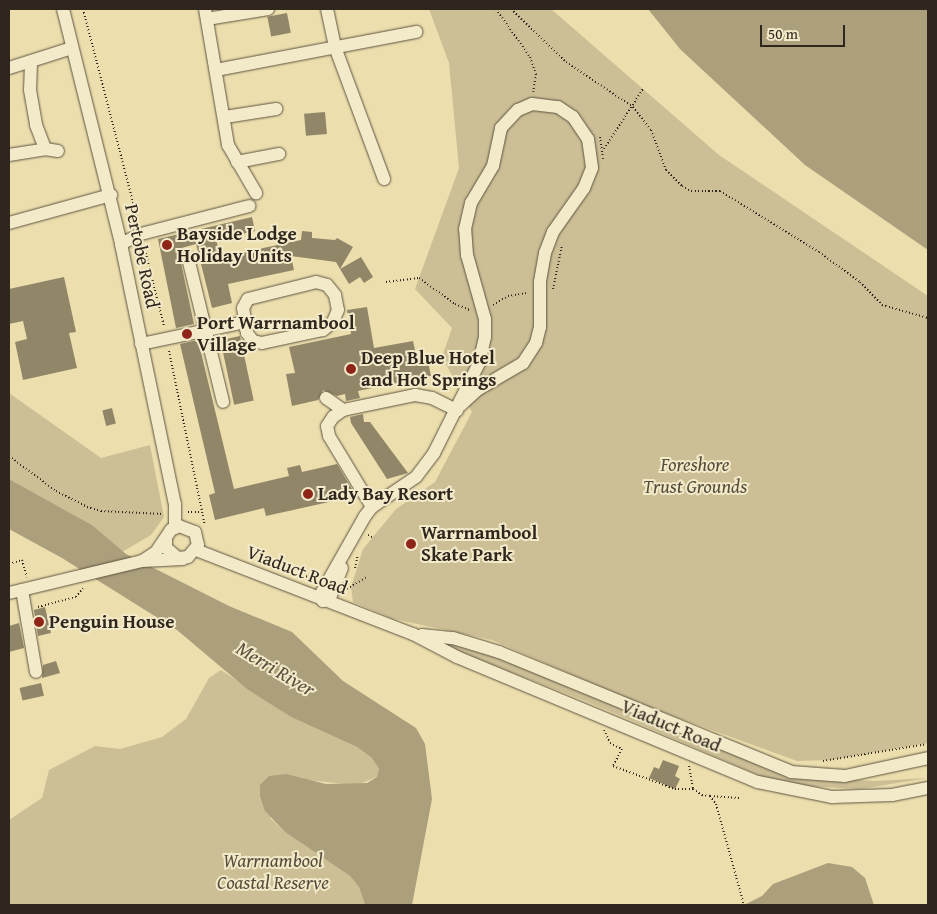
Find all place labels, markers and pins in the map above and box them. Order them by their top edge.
place label: Bayside Lodge Holiday Units [177,223,297,267]
marker: Bayside Lodge Holiday Units [161,239,173,251]
place label: Port Warrnambool Village [197,312,355,356]
marker: Port Warrnambool Village [181,328,193,340]
place label: Deep Blue Hotel and Hot Springs [361,347,497,391]
marker: Deep Blue Hotel and Hot Springs [345,363,357,375]
place label: Lady Bay Resort [318,483,453,505]
marker: Lady Bay Resort [302,488,314,500]
place label: Warrnambool Skate Park [421,522,537,566]
marker: Warrnambool Skate Park [405,538,417,550]
place label: Penguin House [49,611,174,633]
marker: Penguin House [33,616,45,628]

